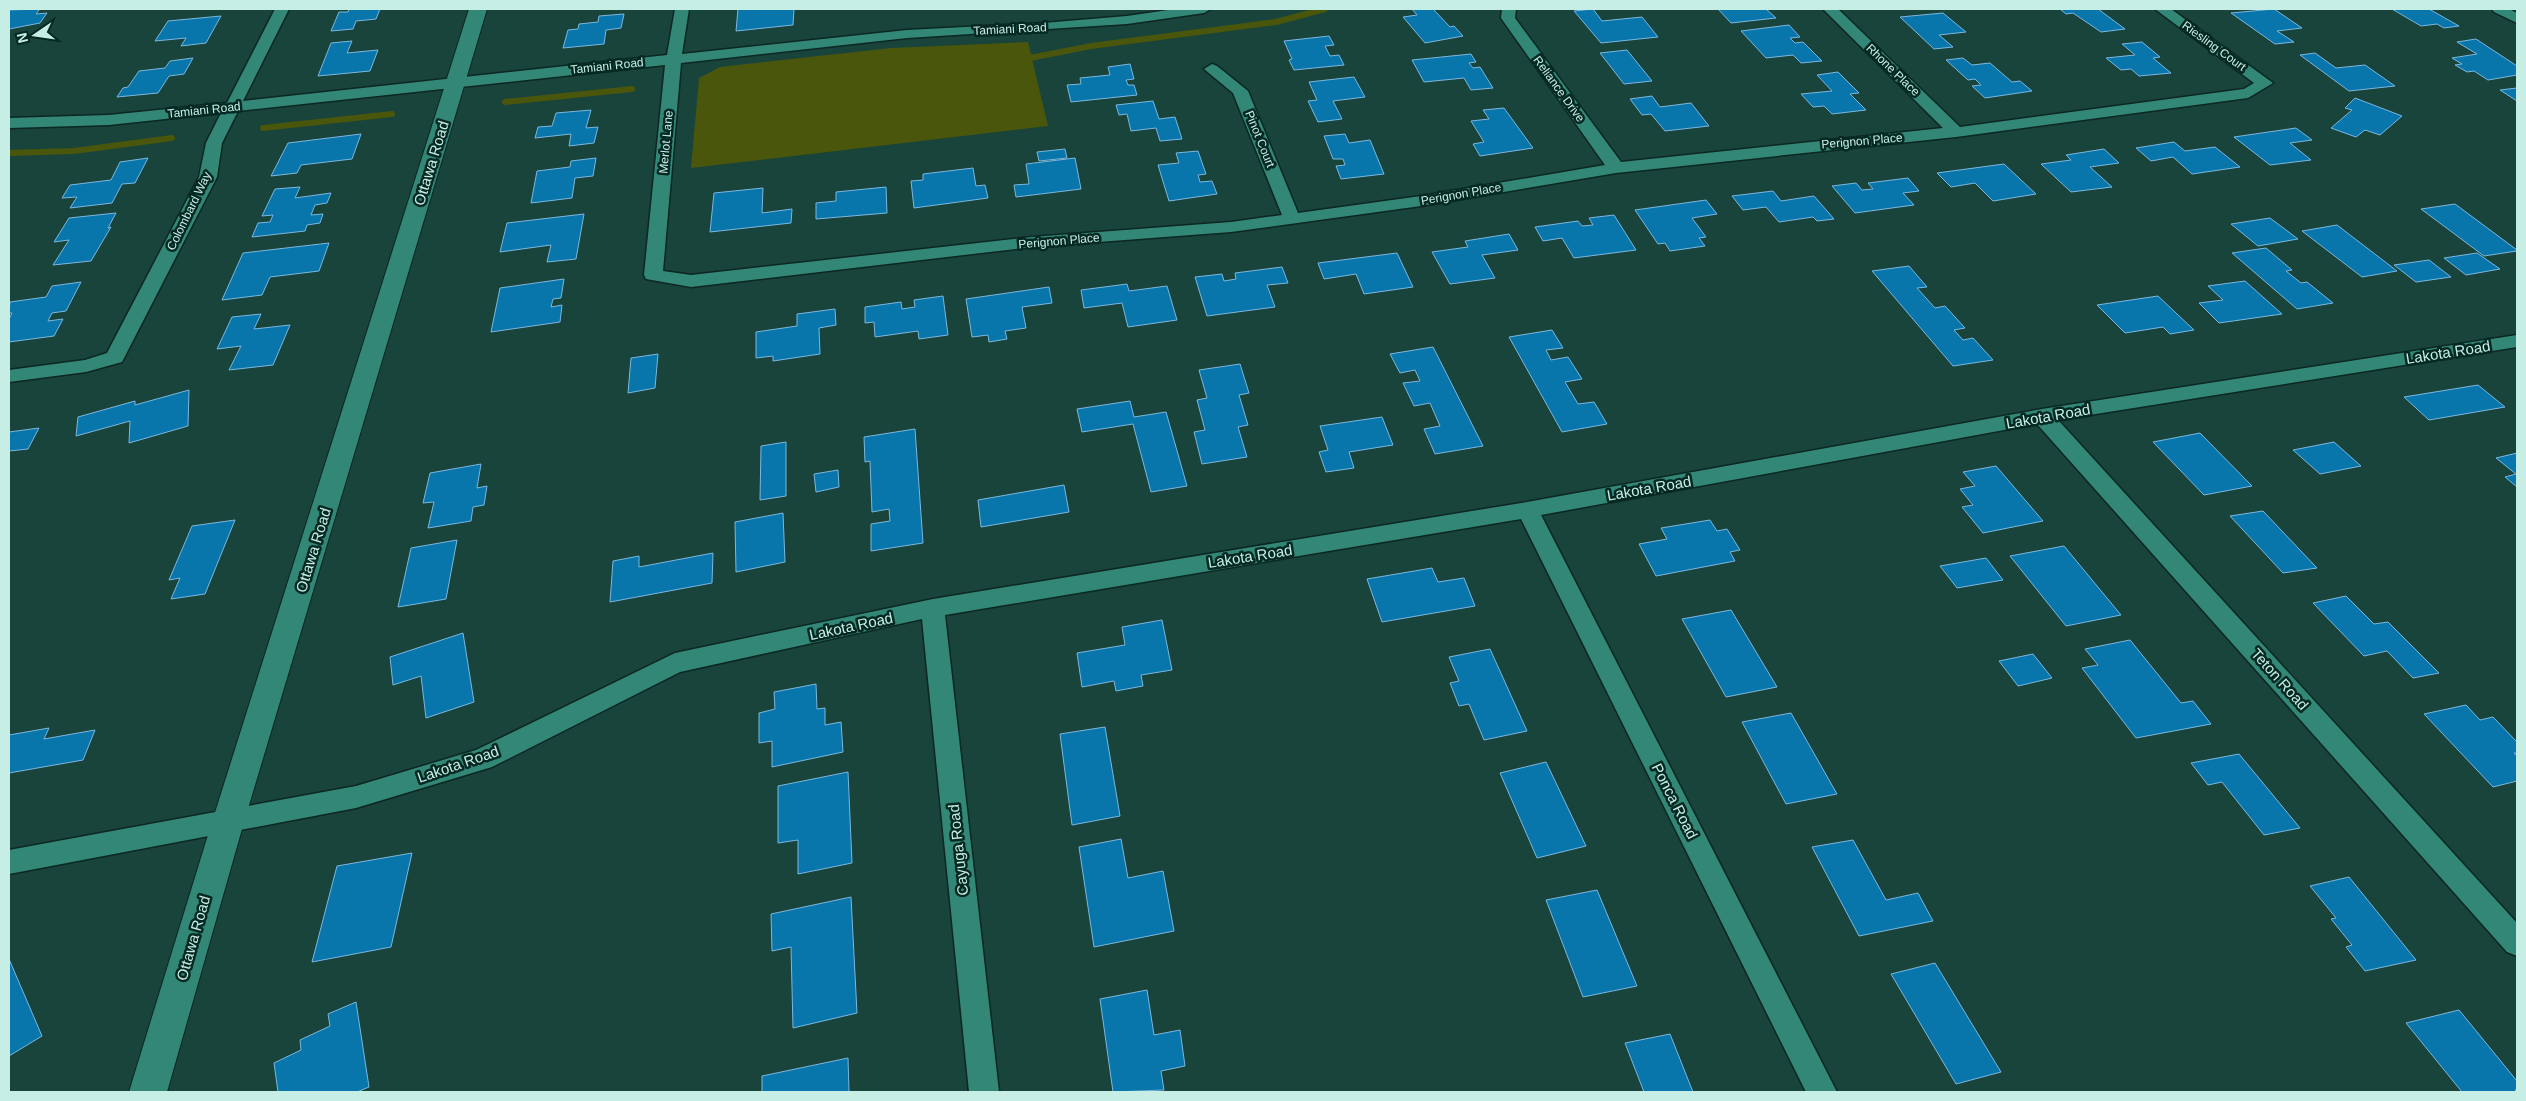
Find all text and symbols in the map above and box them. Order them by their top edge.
north arrow [10,10,60,60]
street label: Riesling Court [2179,18,2249,74]
street label: Tamiani Road [973,20,1047,38]
text: N [13,31,31,45]
street label: Rhone Place [1863,41,1923,99]
street label: Reliance Drive [1530,53,1588,125]
street label: Tamiani Road [570,55,644,77]
street label: Tamiani Road [167,99,241,121]
street label: Pinot Court [1242,109,1278,170]
street label: Merlot Lane [656,110,676,174]
street label: Ottawa Road [410,119,452,207]
street label: Perignon Place [1821,130,1903,152]
street label: Colombard Way [164,169,214,253]
street label: Perignon Place [1420,180,1503,208]
street label: Perignon Place [1018,230,1100,252]
street label: Lakota Road [2405,337,2491,367]
street label: Lakota Road [2005,400,2091,432]
street label: Lakota Road [1606,472,1692,504]
street label: Ottawa Road [292,506,334,594]
street label: Lakota Road [1207,541,1293,571]
street label: Lakota Road [808,609,894,643]
street label: Teton Road [2248,645,2312,713]
street label: Lakota Road [415,742,501,786]
street label: Ponca Road [1649,760,1701,842]
street label: Cayuga Road [945,803,971,897]
street label: Ottawa Road [173,894,213,982]

